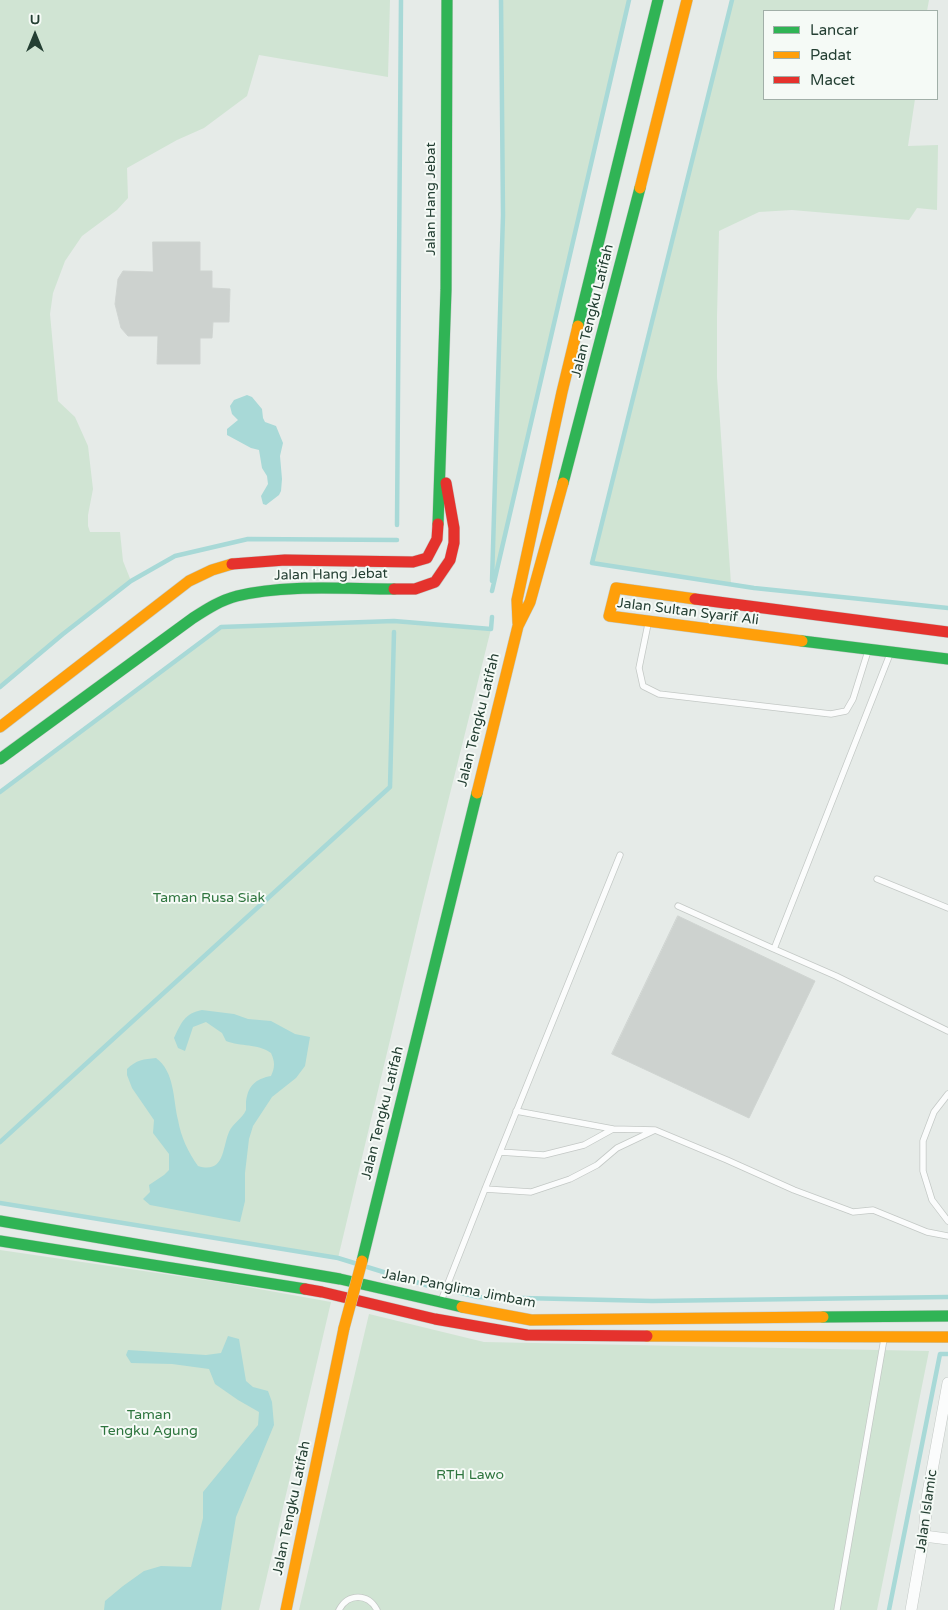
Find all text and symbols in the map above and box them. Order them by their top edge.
north arrow [10,10,60,60]
legend [763,10,938,100]
text: U [30,11,40,28]
text: Lancar [810,21,858,39]
text: Padat [810,46,852,64]
text: Macet [810,71,855,89]
street label: Jalan Hang Jebat [423,142,439,256]
street label: Jalan Tengku Latifah [568,243,618,379]
street label: Jalan Hang Jebat [274,566,388,584]
street label: Jalan Sultan Syarif Ali [616,595,760,629]
street label: Jalan Tengku Latifah [454,652,504,788]
park label: Taman Rusa Siak [153,890,265,906]
street label: Jalan Tengku Latifah [358,1045,408,1181]
street label: Jalan Panglima Jimbam [381,1266,537,1312]
park label: Taman Tengku Agung [100,1407,198,1440]
street label: Jalan Tengku Latifah [270,1439,314,1577]
park label: RTH Lawo [436,1467,504,1483]
street label: Jalan Islamic [913,1468,941,1554]

